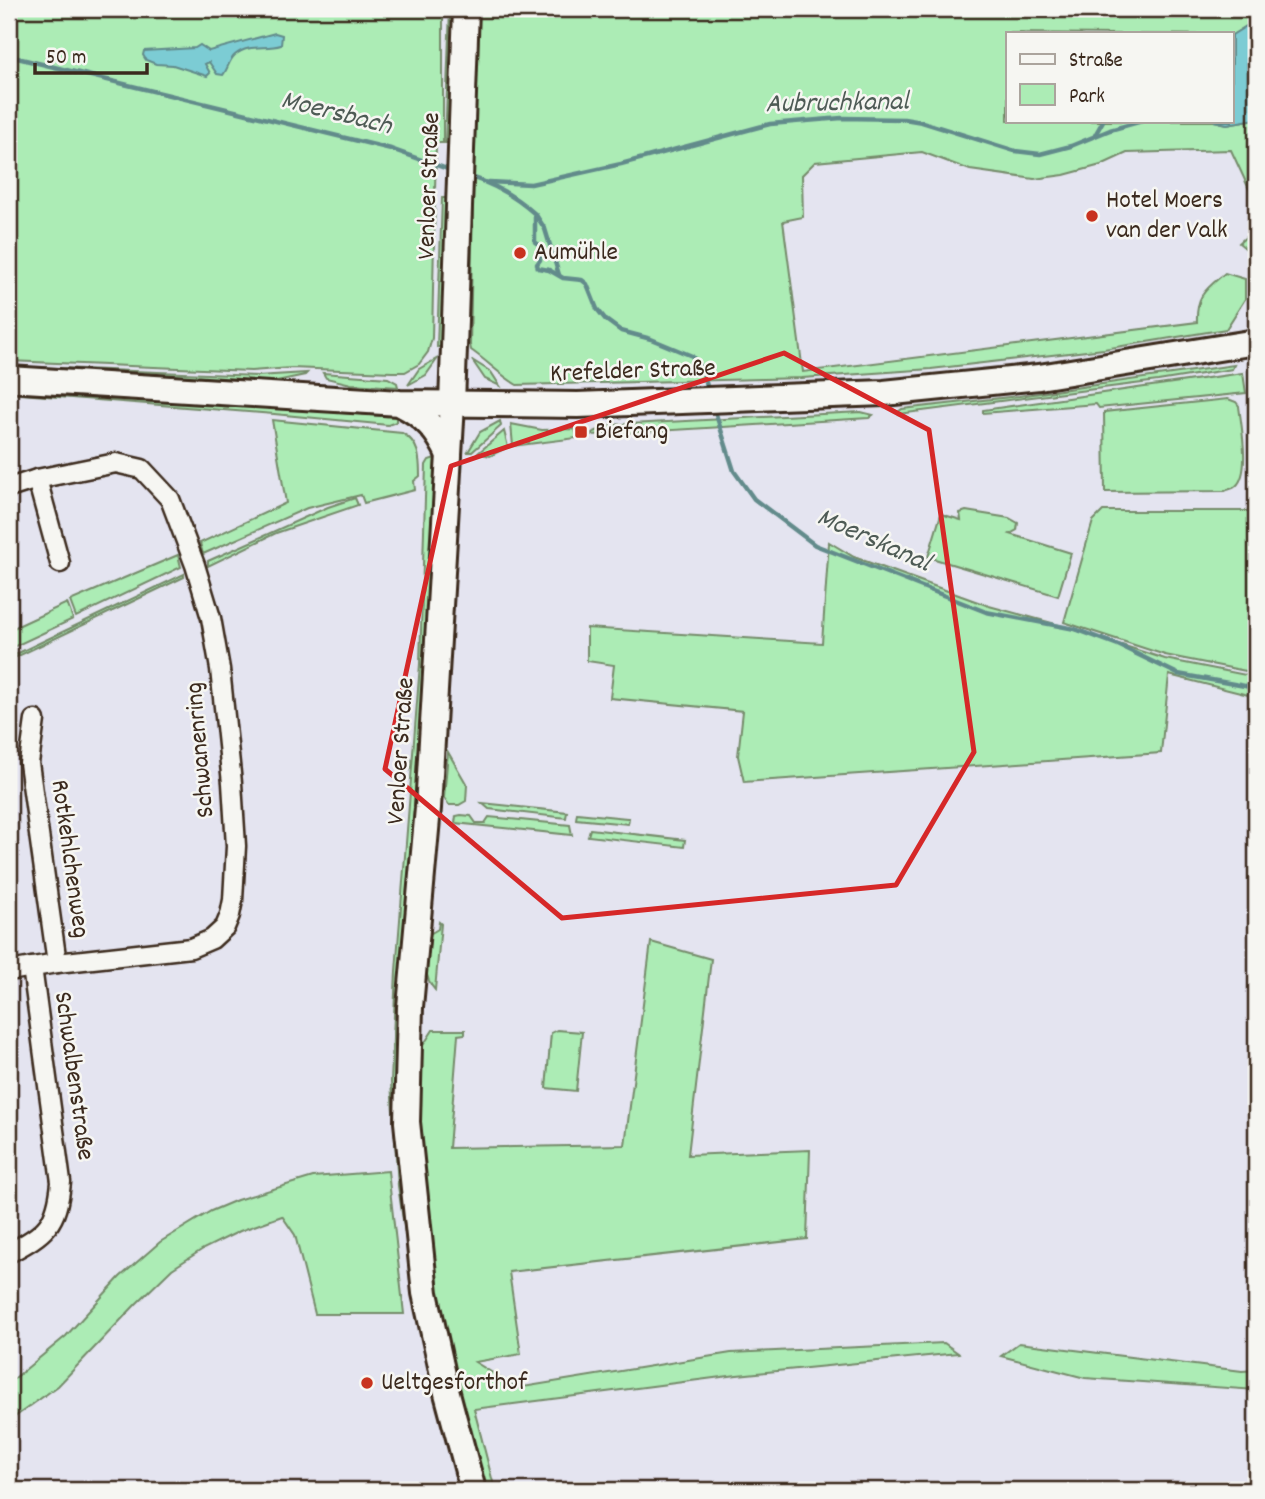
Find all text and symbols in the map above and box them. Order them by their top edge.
scale bar [35,32,147,76]
legend [1006,32,1234,122]
text: 50 m [46,44,86,74]
text: Straße [1069,47,1123,77]
water label: Moersbach [276,82,397,148]
text: Park [1069,83,1105,113]
water label: Aubruchkanal [765,84,911,126]
street label: Venloer Straße [409,112,451,260]
place label: Hotel Moers van der Valk [1106,183,1228,250]
marker: Hotel Moers van der Valk [1084,208,1100,224]
place label: Aumühle [534,235,618,272]
marker: Aumühle [512,245,528,261]
street label: Krefelder Straße [549,351,717,393]
place label: Biefang [595,414,668,451]
marker: Biefang [573,424,589,440]
water label: Moerskanal [810,499,938,586]
street label: Venloer Straße [378,676,426,826]
street label: Schwanenring [177,681,225,819]
street label: Rotkehlchenweg [40,777,98,941]
street label: Schwalbenstraße [43,989,103,1163]
place label: Ueltgesforthof [381,1365,528,1402]
marker: Ueltgesforthof [359,1375,375,1391]

